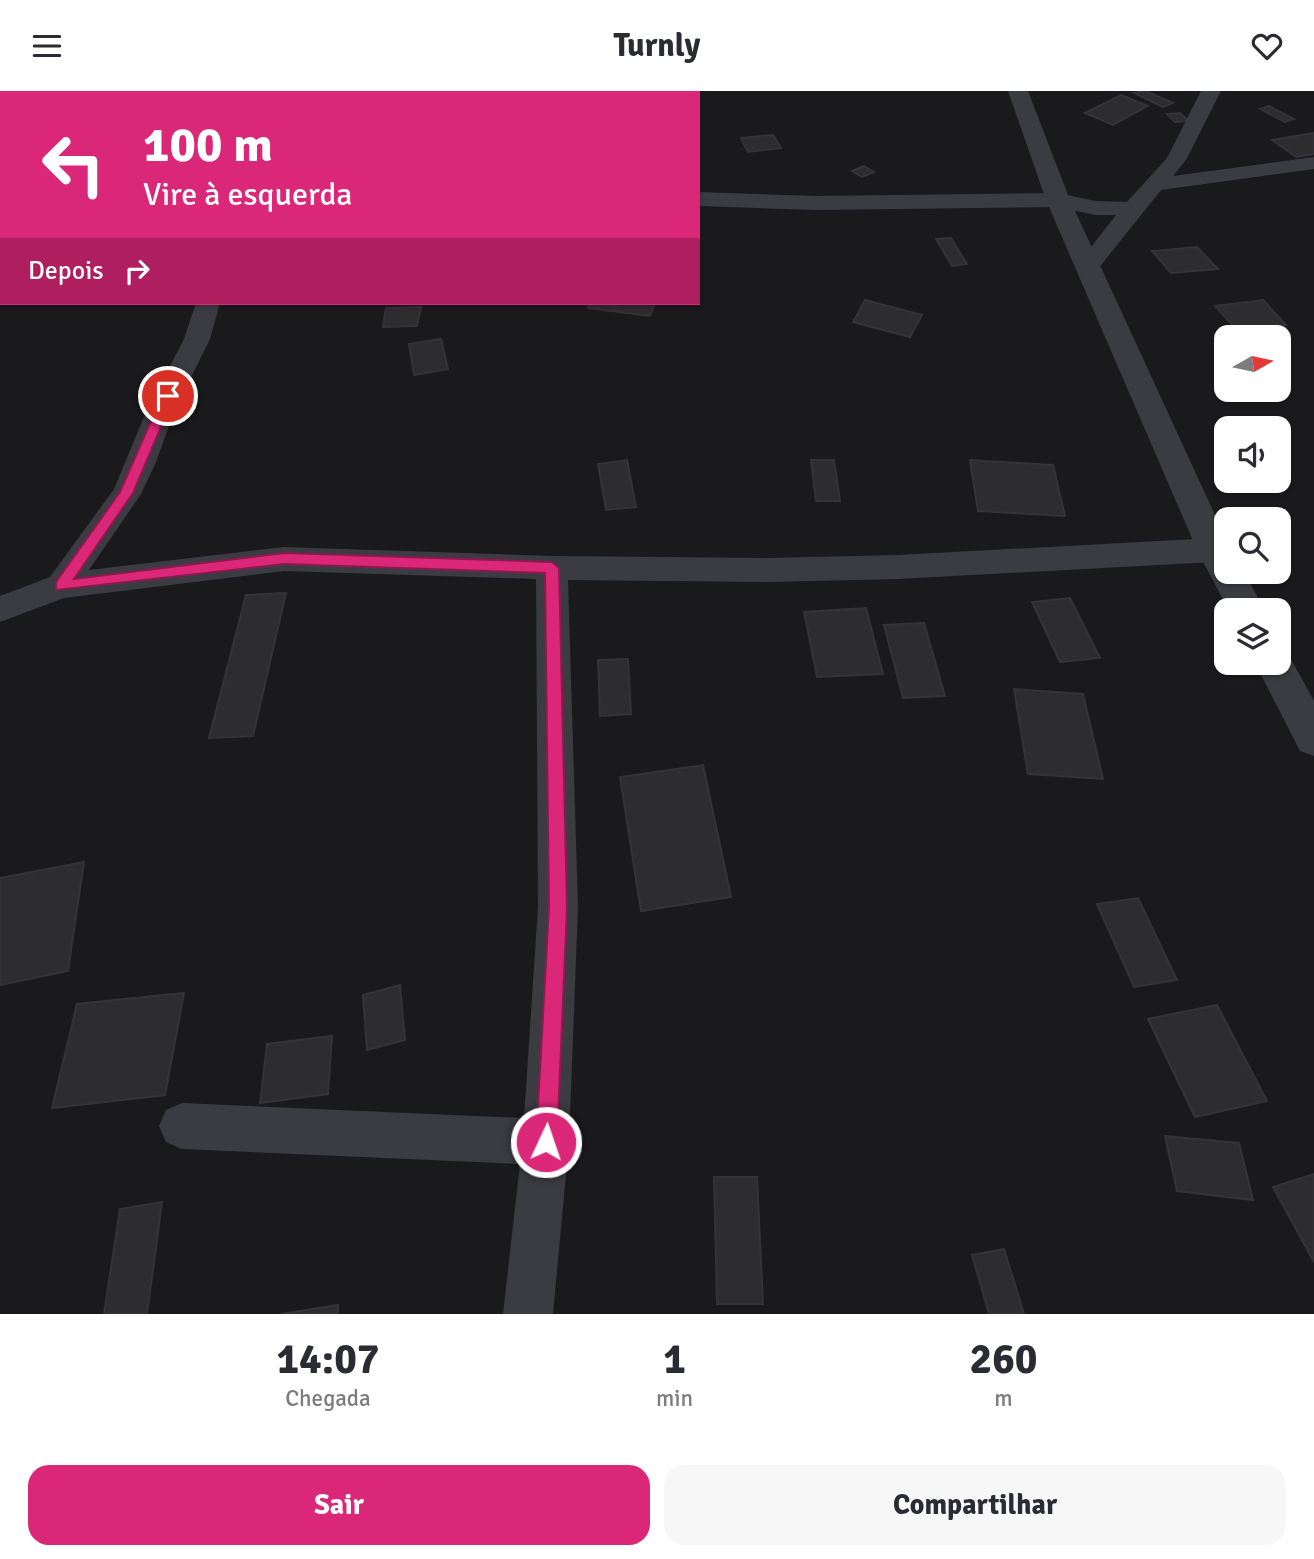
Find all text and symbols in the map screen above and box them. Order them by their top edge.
text: Turnly [614,26,700,65]
icon: menu [28,27,66,65]
icon: heart [1248,27,1286,65]
text: 100 m [143,115,273,175]
icon: left [28,119,119,210]
text: Vire à esquerda [143,175,353,214]
icon: right [118,252,156,290]
text: Depois [28,255,104,287]
north arrow [1214,325,1292,403]
map controls [1214,325,1291,675]
pin [138,366,198,426]
icon: arrive [149,377,187,415]
button: sound [1214,416,1291,493]
button: search [1214,507,1291,584]
button: layers [1214,598,1291,675]
position arrow [509,1105,583,1179]
text: 14:07 [276,1334,380,1385]
text: 1 [663,1334,686,1385]
text: 260 [969,1334,1038,1385]
text: Chegada [285,1384,371,1413]
text: min [656,1384,693,1413]
text: m [994,1384,1013,1413]
button: Sair [28,1465,650,1545]
button: Compartilhar [664,1465,1286,1545]

